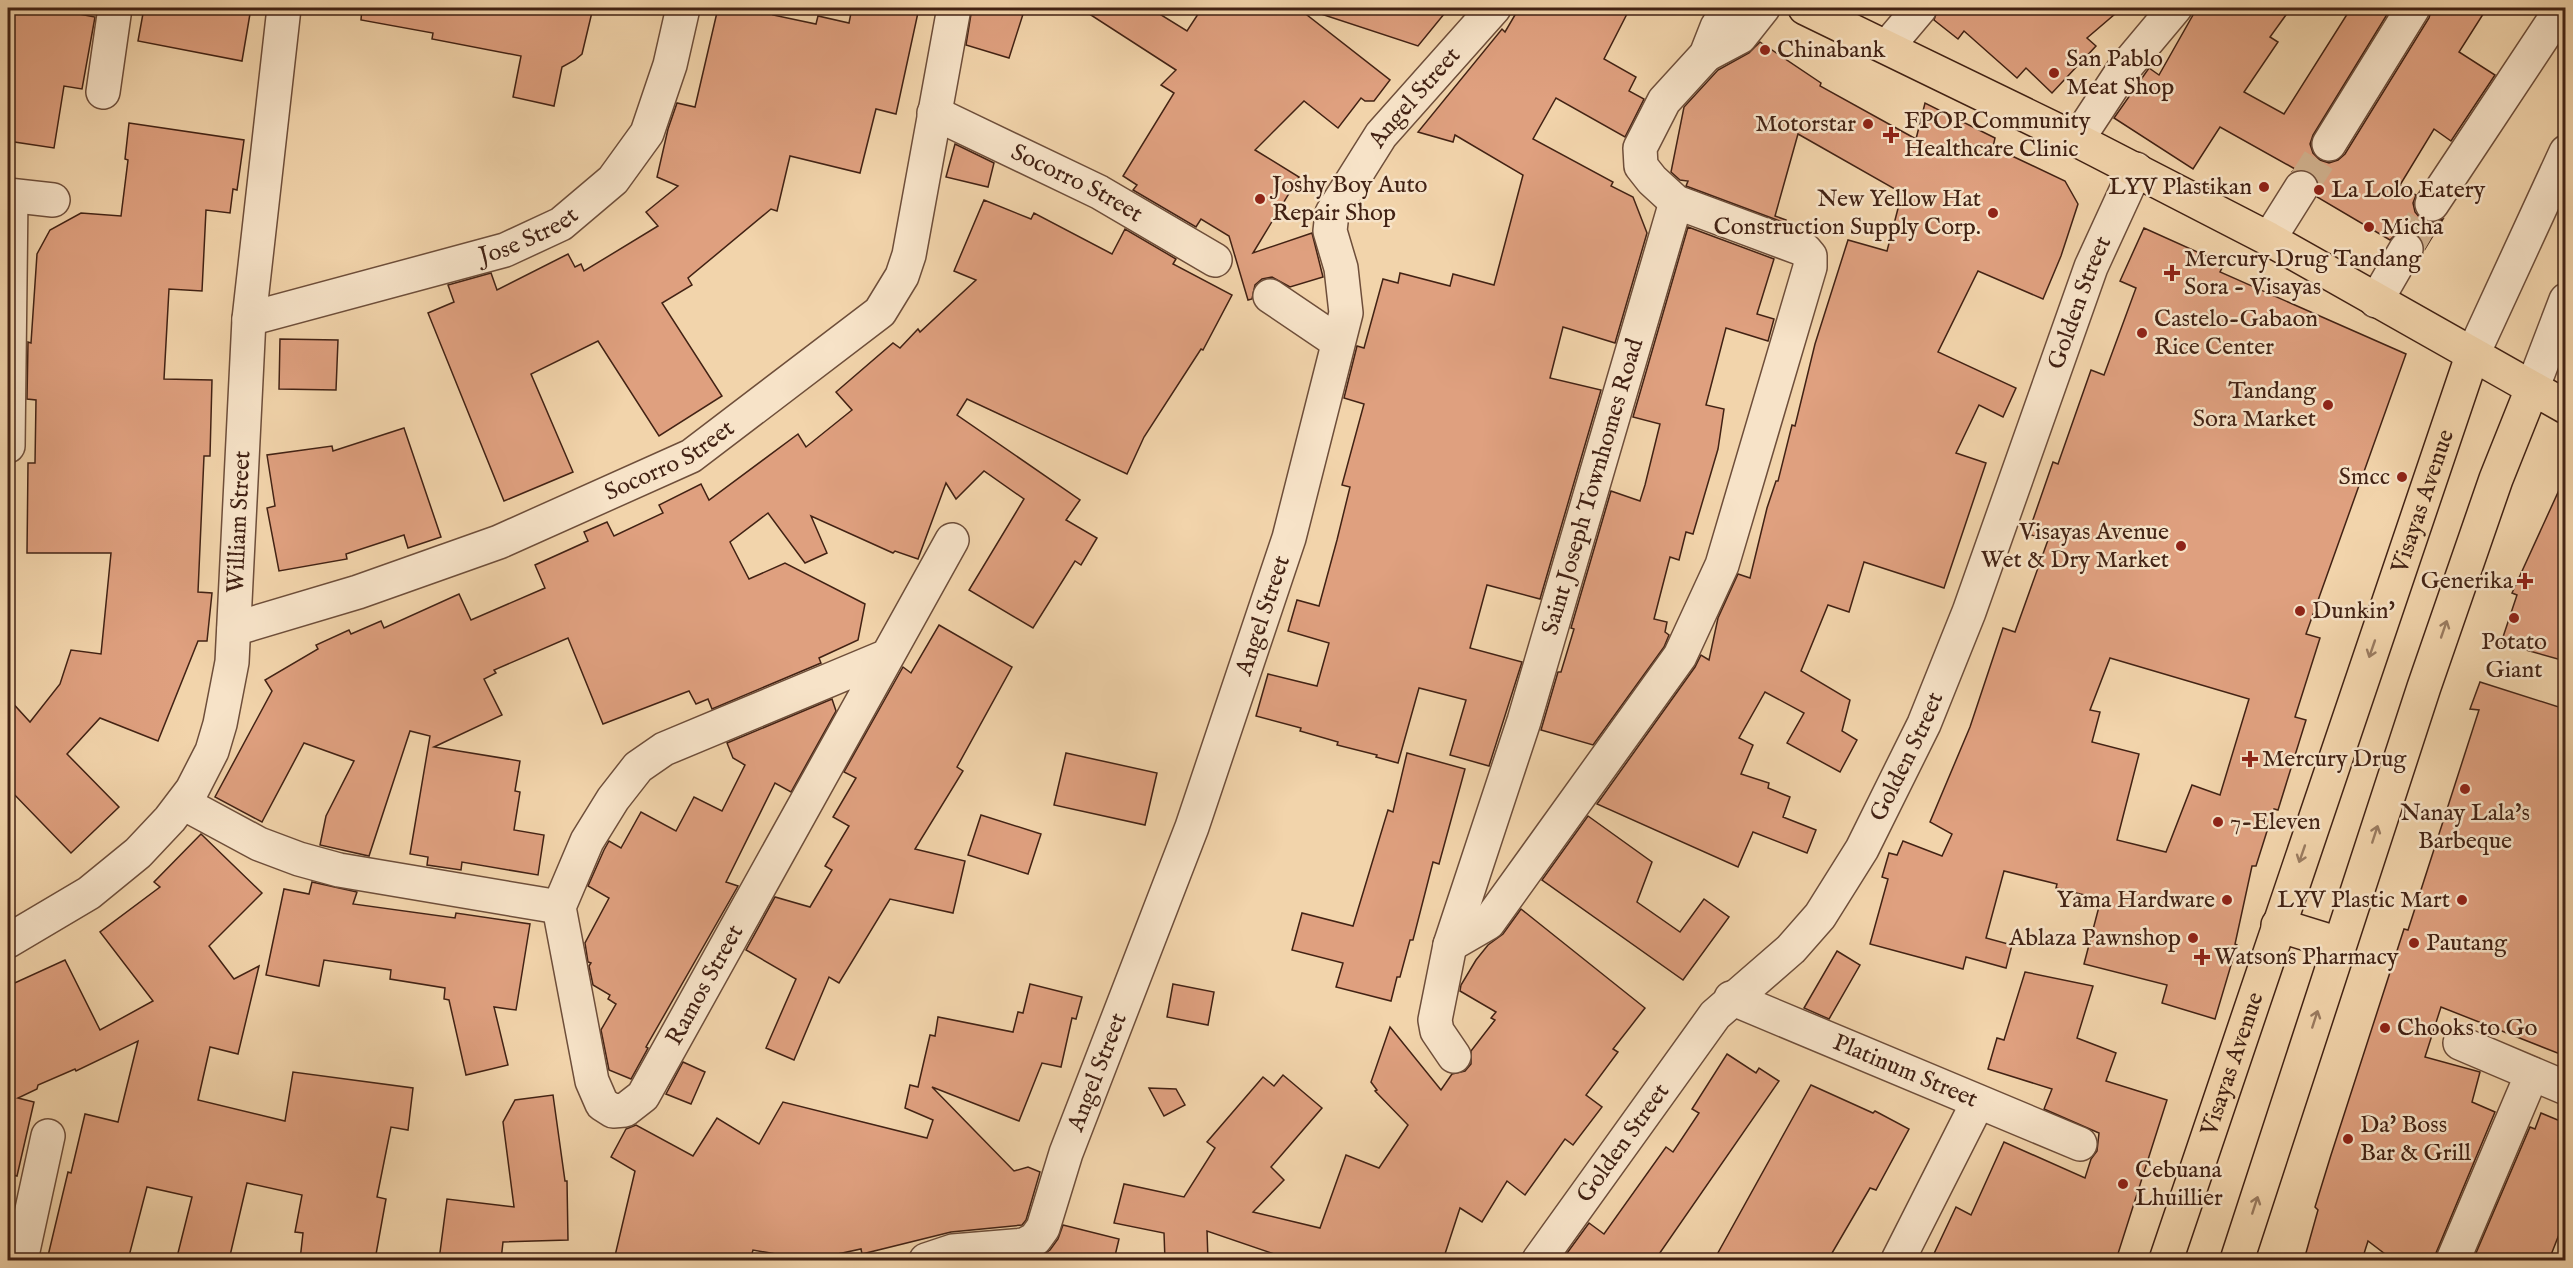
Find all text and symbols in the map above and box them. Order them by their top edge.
place label: Chinabank [1777,35,1885,66]
street label: Angel Street [1361,41,1467,154]
marker: Chinabank [1758,43,1772,57]
place label: San Pablo Meat Shop [2066,44,2174,103]
marker: San Pablo Meat Shop [2047,66,2061,80]
place label: FPOP Community Healthcare Clinic [1904,106,2091,165]
place label: Motorstar [1755,109,1856,140]
marker: Motorstar [1861,117,1875,131]
marker: FPOP Community Healthcare Clinic [1882,126,1900,144]
street label: Socorro Street [1006,137,1148,230]
place label: Joshy Boy Auto Repair Shop [1269,170,1428,229]
place label: LYV Plastikan [2108,172,2252,203]
place label: La Lolo Eatery [2331,175,2485,206]
marker: LYV Plastikan [2257,180,2271,194]
marker: La Lolo Eatery [2312,183,2326,197]
place label: New Yellow Hat Construction Supply Corp. [1714,184,1981,243]
marker: Joshy Boy Auto Repair Shop [1253,192,1267,206]
street label: Jose Street [473,200,585,273]
marker: New Yellow Hat Construction Supply Corp. [1986,206,2000,220]
place label: Micha [2381,212,2444,243]
marker: Micha [2362,220,2376,234]
street label: Golden Street [2041,231,2119,373]
place label: Mercury Drug Tandang Sora - Visayas [2184,244,2422,303]
marker: Mercury Drug Tandang Sora - Visayas [2165,266,2179,280]
place label: Castelo-Gabaon Rice Center [2154,304,2318,363]
marker: Castelo-Gabaon Rice Center [2135,326,2149,340]
street label: Saint Joseph Townhomes Road [1535,335,1651,639]
place label: Tandang Sora Market [2193,376,2317,435]
marker: Tandang Sora Market [2321,398,2335,412]
street label: Socorro Street [599,413,741,508]
street label: Visayas Avenue [2384,425,2462,578]
street label: William Street [220,450,258,594]
place label: Smcc [2339,462,2390,493]
marker: Smcc [2395,470,2409,484]
place label: Visayas Avenue Wet & Dry Market [1981,517,2169,576]
marker: Visayas Avenue Wet & Dry Market [2174,539,2188,553]
street label: Angel Street [1228,551,1298,680]
place label: Generika [2421,566,2514,597]
marker: Generika [2518,574,2532,588]
place label: Dunkin' [2312,596,2395,627]
marker: Dunkin' [2293,604,2307,618]
marker: Potato Giant [2507,611,2521,625]
one-way arrow [2439,620,2450,639]
place label: Potato Giant [2481,627,2547,686]
one-way arrow [2365,640,2376,658]
street label: Golden Street [1863,688,1951,827]
place label: Mercury Drug [2262,744,2407,775]
marker: Mercury Drug [2243,752,2257,766]
marker: Nanay Lala's Barbeque [2458,782,2472,796]
place label: Nanay Lala's Barbeque [2400,798,2530,857]
place label: 7-Eleven [2230,807,2321,838]
marker: 7-Eleven [2211,815,2225,829]
one-way arrow [2370,825,2381,844]
one-way arrow [2296,844,2307,863]
place label: Yama Hardware [2057,885,2215,916]
place label: LYV Plastic Mart [2277,885,2450,916]
marker: Yama Hardware [2220,893,2234,907]
marker: LYV Plastic Mart [2455,893,2469,907]
street label: Ramos Street [659,919,751,1051]
place label: Ablaza Pawnshop [2008,923,2181,954]
place label: Pautang [2426,928,2508,959]
marker: Ablaza Pawnshop [2186,931,2200,945]
marker: Pautang [2407,936,2421,950]
place label: Watsons Pharmacy [2214,942,2399,973]
marker: Watsons Pharmacy [2195,950,2209,964]
street label: Visayas Avenue [2193,988,2271,1141]
street label: Angel Street [1060,1008,1134,1137]
one-way arrow [2310,1010,2321,1029]
place label: Chooks to Go [2397,1013,2538,1044]
marker: Chooks to Go [2378,1021,2392,1035]
street label: Platinum Street [1828,1027,1982,1115]
street label: Golden Street [1570,1077,1676,1209]
place label: Da' Boss Bar & Grill [2360,1110,2471,1169]
marker: Da' Boss Bar & Grill [2341,1132,2355,1146]
place label: Cebuana Lhuillier [2135,1155,2223,1214]
marker: Cebuana Lhuillier [2116,1177,2130,1191]
one-way arrow [2250,1196,2261,1215]

